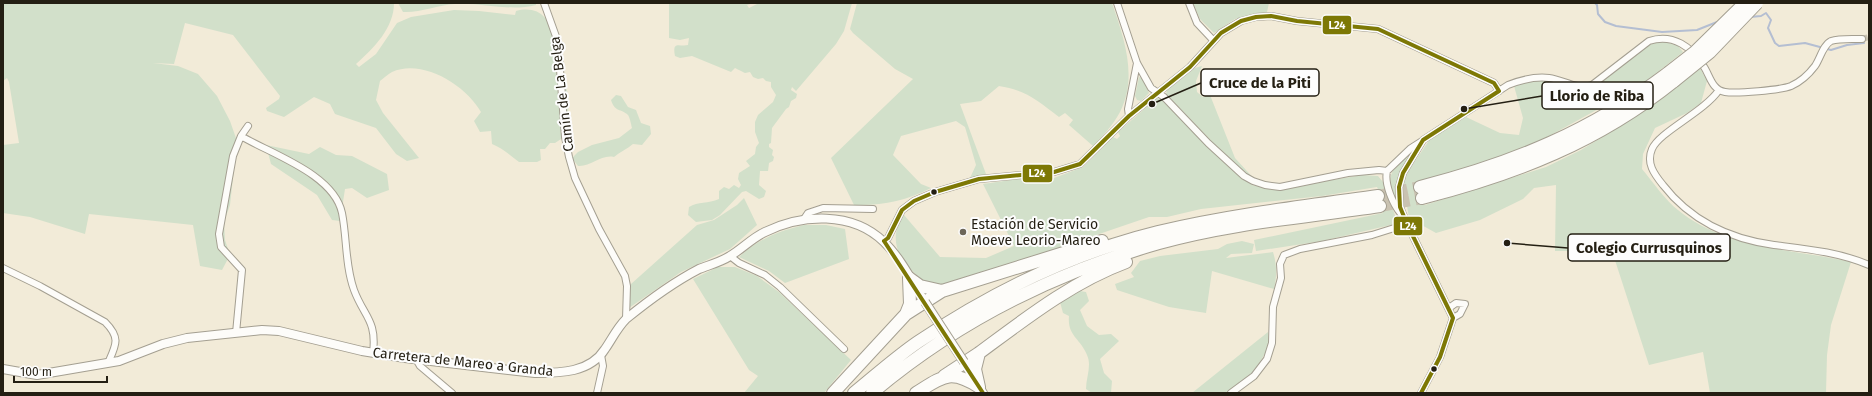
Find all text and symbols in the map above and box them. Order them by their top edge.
line badge: L24 [1322,15,1352,35]
text: L24 [1328,19,1346,32]
street label: Camín de La Belga [546,35,578,153]
callout: Cruce de la Piti [1201,69,1319,96]
text: Cruce de la Piti [1209,74,1311,92]
callout: Llorio de Riba [1542,82,1653,109]
text: Llorio de Riba [1550,87,1644,105]
line badge: L24 [1022,164,1053,183]
text: L24 [1028,167,1046,180]
unlabelled marker [929,187,939,197]
place label: Estación de Servicio Moeve Leorio-Mareo [971,216,1101,249]
line badge: L24 [1393,216,1423,236]
text: L24 [1399,220,1417,233]
marker: Estación de Servicio Moeve Leorio-Mareo [958,227,968,237]
callout: Colegio Currusquinos [1568,234,1730,261]
text: Colegio Currusquinos [1576,239,1722,257]
street label: Carretera de Mareo a Granda [372,344,554,380]
scale bar [14,358,107,384]
unlabelled marker [1429,364,1439,374]
text: 100 m [20,365,52,379]

